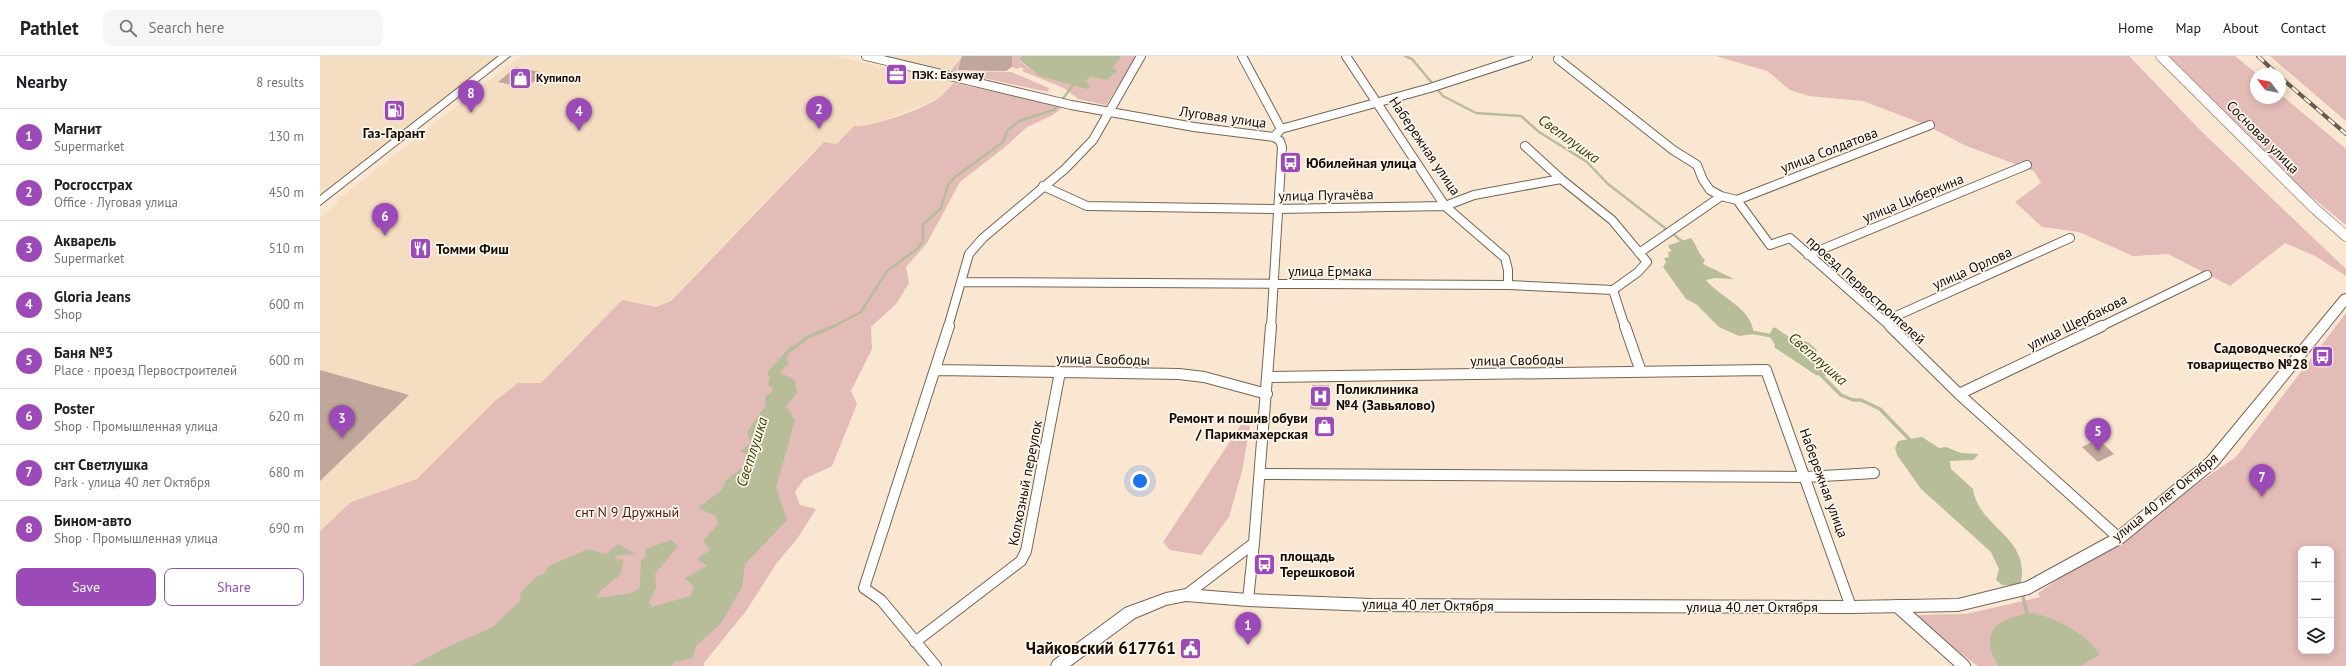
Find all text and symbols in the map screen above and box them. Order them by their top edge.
search box [103,10,383,46]
text: Pathlet [20,16,79,40]
icon: search [117,17,139,39]
text: Search here [149,18,224,37]
text: Home [2118,19,2153,37]
text: Map [2175,19,2201,37]
text: About [2223,19,2259,37]
text: Contact [2281,19,2326,37]
office icon: ПЭК: Easyway [884,62,910,88]
shop icon: Купипол [508,65,534,91]
place label: ПЭК: Easyway [912,67,984,82]
north arrow [2250,68,2286,104]
place label: Купипол [536,70,581,85]
text: Nearby [16,71,67,93]
text: 8 results [256,74,304,91]
pin: 8 [458,80,484,113]
street label: Набережная улица [1385,93,1465,199]
pin: 2 [806,96,832,129]
street label: Сосновая улица [2223,97,2303,177]
fuel station icon: Газ-Гарант [381,98,407,124]
pin: 4 [566,98,592,131]
street label: Луговая улица [1177,102,1268,132]
water label: Светлушка [1535,110,1604,168]
text: Магнит [54,119,102,138]
street label: улица Солдатова [1778,123,1880,177]
place label: Газ-Гарант [363,124,425,142]
text: 1 [25,128,33,145]
text: 130 m [269,128,304,145]
text: Supermarket [54,138,124,155]
bus stop icon: Юбилейная улица [1278,150,1304,176]
place label: Юбилейная улица [1306,154,1416,172]
street label: улица Циберкина [1860,169,1966,227]
text: Росгосстрах [54,175,133,194]
text: 2 [25,184,33,201]
text: 450 m [269,184,304,201]
street label: улица Пугачёва [1278,185,1374,205]
text: Office · Луговая улица [54,194,178,211]
pin: 6 [372,203,398,236]
text: Акварель [54,231,116,250]
street label: проезд Первостроителей [1803,232,1929,348]
restaurant icon: Томми Фиш [408,236,434,262]
text: 3 [25,240,33,257]
text: 510 m [269,240,304,257]
place label: Томми Фиш [436,240,509,258]
street label: улица Орлова [1930,242,2014,293]
text: Supermarket [54,250,124,267]
street label: улица Ермака [1288,262,1372,280]
text: Gloria Jeans [54,287,131,306]
street label: улица Щербакова [2024,290,2130,354]
text: 4 [25,296,33,313]
text: 600 m [269,296,304,313]
text: Shop [54,306,82,323]
water label: Светлушка [1785,328,1852,390]
place label: Садоводческое товарищество №28 [2187,339,2308,373]
text: Баня №3 [54,343,113,362]
bus stop icon: Садоводческое товарищество №28 [2310,343,2336,369]
street label: улица Свободы [1056,349,1150,369]
street label: улица Свободы [1470,350,1564,370]
text: 5 [25,352,33,369]
text: 600 m [269,352,304,369]
text: Place · проезд Первостроителей [54,362,237,379]
place label: Поликлиника №4 (Завьялово) [1336,380,1435,414]
hospital icon: Поликлиника №4 (Завьялово) [1307,384,1333,410]
text: Poster [54,399,94,418]
pin: 3 [329,405,355,438]
text: 6 [25,408,33,425]
text: 620 m [269,408,304,425]
place label: Ремонт и пошив обуви / Парикмахерская [1169,409,1308,443]
shop icon: Ремонт и пошив обуви / Парикмахерская [1311,413,1337,439]
water label: Светлушка [731,414,772,489]
text: Shop · Промышленная улица [54,418,218,435]
street label: Колхозный переулок [1004,418,1046,547]
pin: 5 [2085,418,2111,451]
street label: Набережная улица [1796,426,1852,540]
street label: улица 40 лет Октября [2108,449,2222,545]
text: снт Светлушка [54,455,148,474]
text: 7 [25,464,33,481]
text: 680 m [269,464,304,481]
pin: 7 [2249,464,2275,497]
your location [1130,471,1150,491]
text: Park · улица 40 лет Октября [54,474,210,491]
park label: снт N 9 Дружный [575,503,679,521]
text: Бином-авто [54,511,131,530]
text: 8 [25,520,33,537]
text: 690 m [269,520,304,537]
text: Shop · Промышленная улица [54,530,218,547]
map controls [2298,546,2334,654]
button: + [2298,546,2334,582]
place label: площадь Терешковой [1280,547,1355,581]
bus stop icon: площадь Терешковой [1252,551,1278,577]
button: Save [16,568,156,606]
button: Share [164,568,304,606]
button: − [2298,582,2334,618]
street label: улица 40 лет Октября [1362,595,1494,615]
street label: улица 40 лет Октября [1686,598,1818,616]
pin: 1 [1235,612,1261,645]
button: layers [2298,618,2334,654]
public building icon: Чайковский 617761 [1178,635,1204,661]
place label: Чайковский 617761 [1026,637,1176,659]

